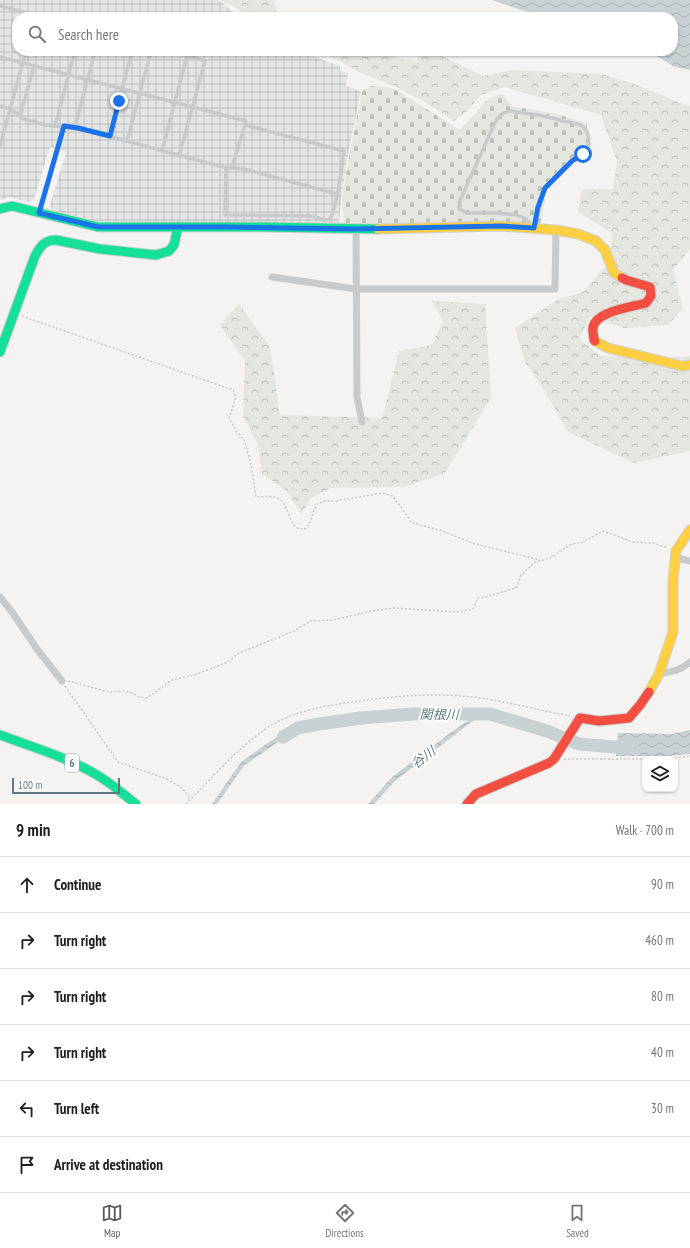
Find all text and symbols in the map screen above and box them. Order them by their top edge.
search box [12,12,678,56]
icon: search [26,23,48,45]
text: Search here [58,25,119,44]
route end [110,92,128,110]
route start [574,145,592,163]
water label: 関根川 [419,706,461,723]
water label: 谷川 [408,742,440,772]
road number: 6 [65,754,79,772]
map controls [642,756,678,792]
button: layers [642,756,678,792]
scale bar [12,776,120,795]
text: 100 m [18,778,42,792]
text: 9 min [16,819,50,841]
text: Walk · 700 m [616,822,674,839]
icon: ahead [16,874,38,896]
text: Continue [54,875,101,894]
text: 90 m [651,876,674,893]
icon: right [16,930,38,952]
text: Turn right [54,931,106,950]
text: 460 m [645,932,674,949]
icon: right [16,986,38,1008]
text: Turn right [54,987,106,1006]
text: 80 m [651,988,674,1005]
icon: right [16,1042,38,1064]
text: Turn right [54,1043,106,1062]
text: 40 m [651,1044,674,1061]
icon: left [16,1098,38,1120]
text: Turn left [54,1099,99,1118]
text: 30 m [651,1100,674,1117]
icon: arrive [16,1154,38,1176]
text: Arrive at destination [54,1155,163,1174]
tab: Map [101,1202,123,1240]
tab: Directions [326,1202,364,1240]
tab: Saved [566,1202,589,1240]

